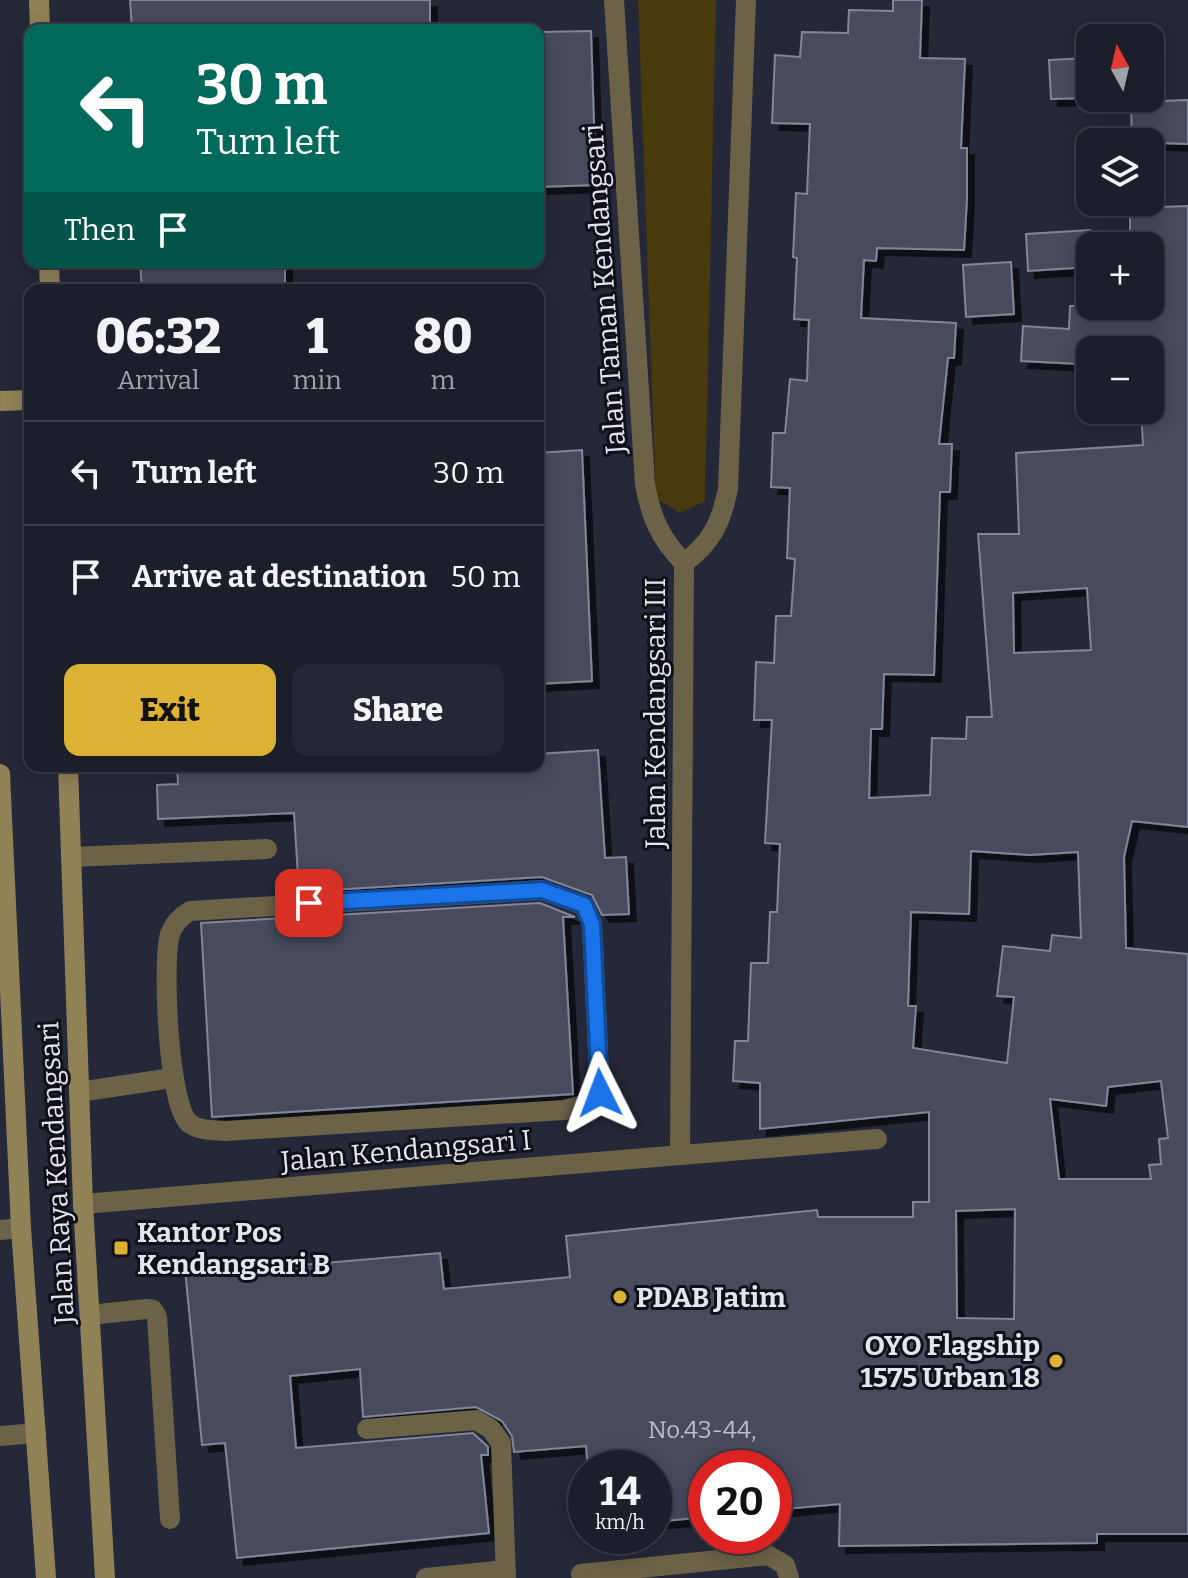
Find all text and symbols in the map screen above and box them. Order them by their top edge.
north arrow [1076,24,1164,112]
map controls [1076,24,1164,424]
text: 30 m [196,52,327,119]
icon: left [64,56,168,160]
text: Turn left [196,120,340,164]
street label: Jalan Taman Kendangsari [576,123,633,456]
button: layers [1076,128,1164,216]
icon: arrive [151,208,195,252]
text: Then [64,212,135,248]
button: + [1076,232,1164,320]
text: 06:32 [96,308,221,366]
text: 1 [307,308,328,366]
text: 80 [413,308,472,366]
button: − [1076,336,1164,424]
text: Arrival [117,365,200,396]
text: min [293,365,342,396]
text: m [430,365,455,396]
icon: left [64,451,108,495]
text: Turn left [132,455,257,491]
text: 30 m [433,455,504,491]
icon: arrive [64,555,108,599]
text: Arrive at destination [132,559,427,595]
text: 50 m [451,559,521,595]
street label: Jalan Kendangsari III [639,578,672,849]
button: Exit [64,664,276,756]
button: Share [292,664,504,756]
pin [275,869,343,937]
icon: arrive [287,881,331,925]
street label: Jalan Raya Kendangsari [32,1021,81,1326]
position arrow [558,1051,642,1135]
street label: Jalan Kendangsari I [279,1123,533,1178]
place label: Kantor Pos Kendangsari B [137,1216,330,1281]
marker: Kantor Pos Kendangsari B [112,1239,130,1257]
place label: PDAB Jatim [636,1281,786,1314]
marker: PDAB Jatim [611,1288,629,1306]
place label: OYO Flagship 1575 Urban 18 [860,1329,1040,1394]
marker: OYO Flagship 1575 Urban 18 [1047,1352,1065,1370]
house number: No.43-44, [648,1416,756,1444]
speed limit sign: 20 [688,1450,792,1554]
text: 14 [599,1468,641,1516]
text: km/h [595,1510,645,1534]

